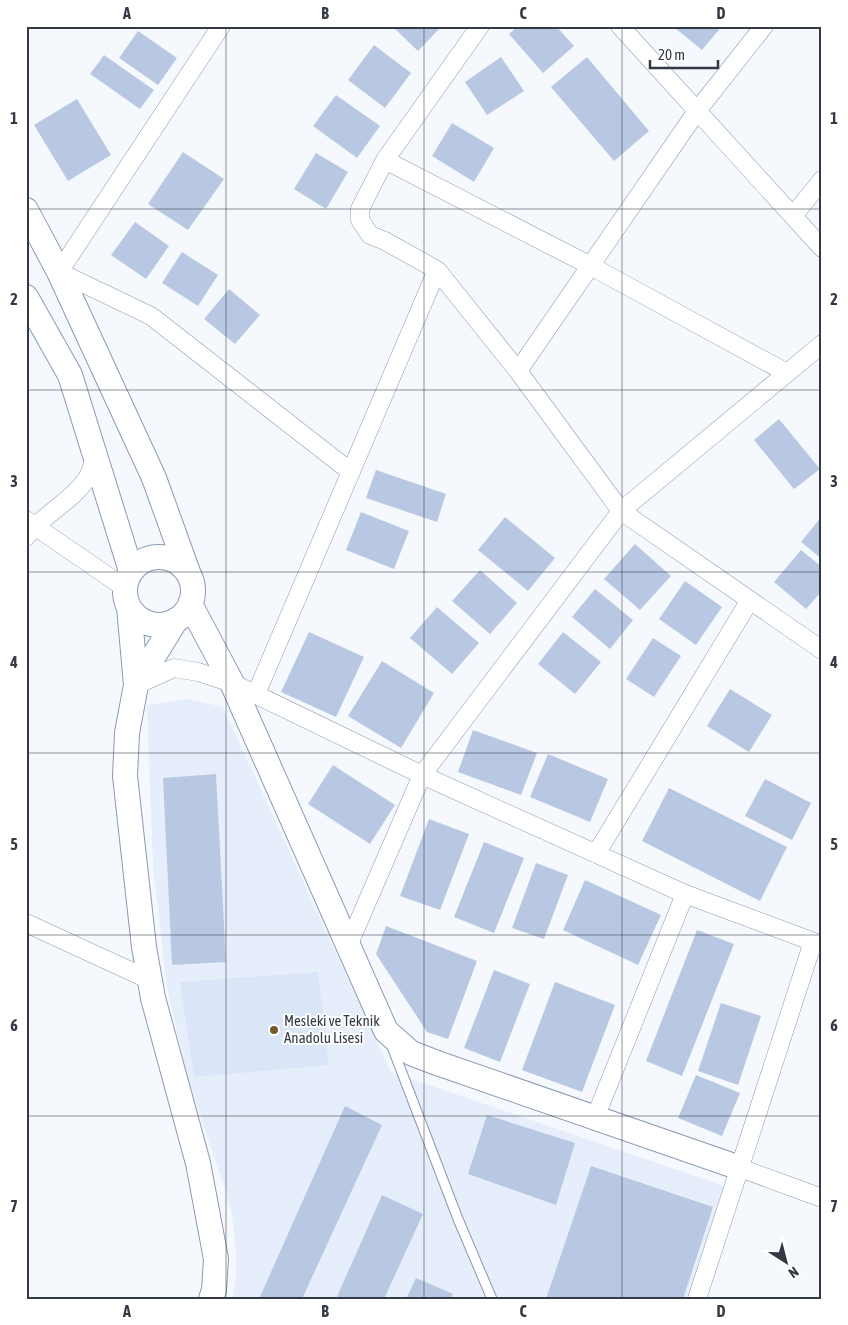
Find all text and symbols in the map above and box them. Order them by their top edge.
text: A [122,4,131,22]
text: B [321,4,329,22]
text: C [519,4,527,22]
text: D [717,4,726,22]
scale bar [650,38,718,70]
text: 20 m [658,46,685,63]
text: 1 [10,109,18,127]
text: 1 [830,109,838,127]
text: 2 [10,290,18,308]
text: 2 [830,290,838,308]
text: 3 [10,472,18,490]
text: 3 [830,472,838,490]
text: 4 [9,653,18,671]
text: 4 [829,653,838,671]
text: 5 [10,835,18,853]
text: 5 [830,835,838,853]
place label: Mesleki ve Teknik Anadolu Lisesi [284,1012,380,1046]
text: 6 [10,1016,18,1034]
text: 6 [830,1016,838,1034]
marker: Mesleki ve Teknik Anadolu Lisesi [268,1024,280,1036]
text: 7 [10,1197,18,1215]
text: 7 [830,1197,838,1215]
north arrow [760,1238,810,1288]
text: N [786,1264,802,1281]
text: A [122,1302,131,1320]
text: B [321,1302,329,1320]
text: C [519,1302,527,1320]
text: D [717,1302,726,1320]

